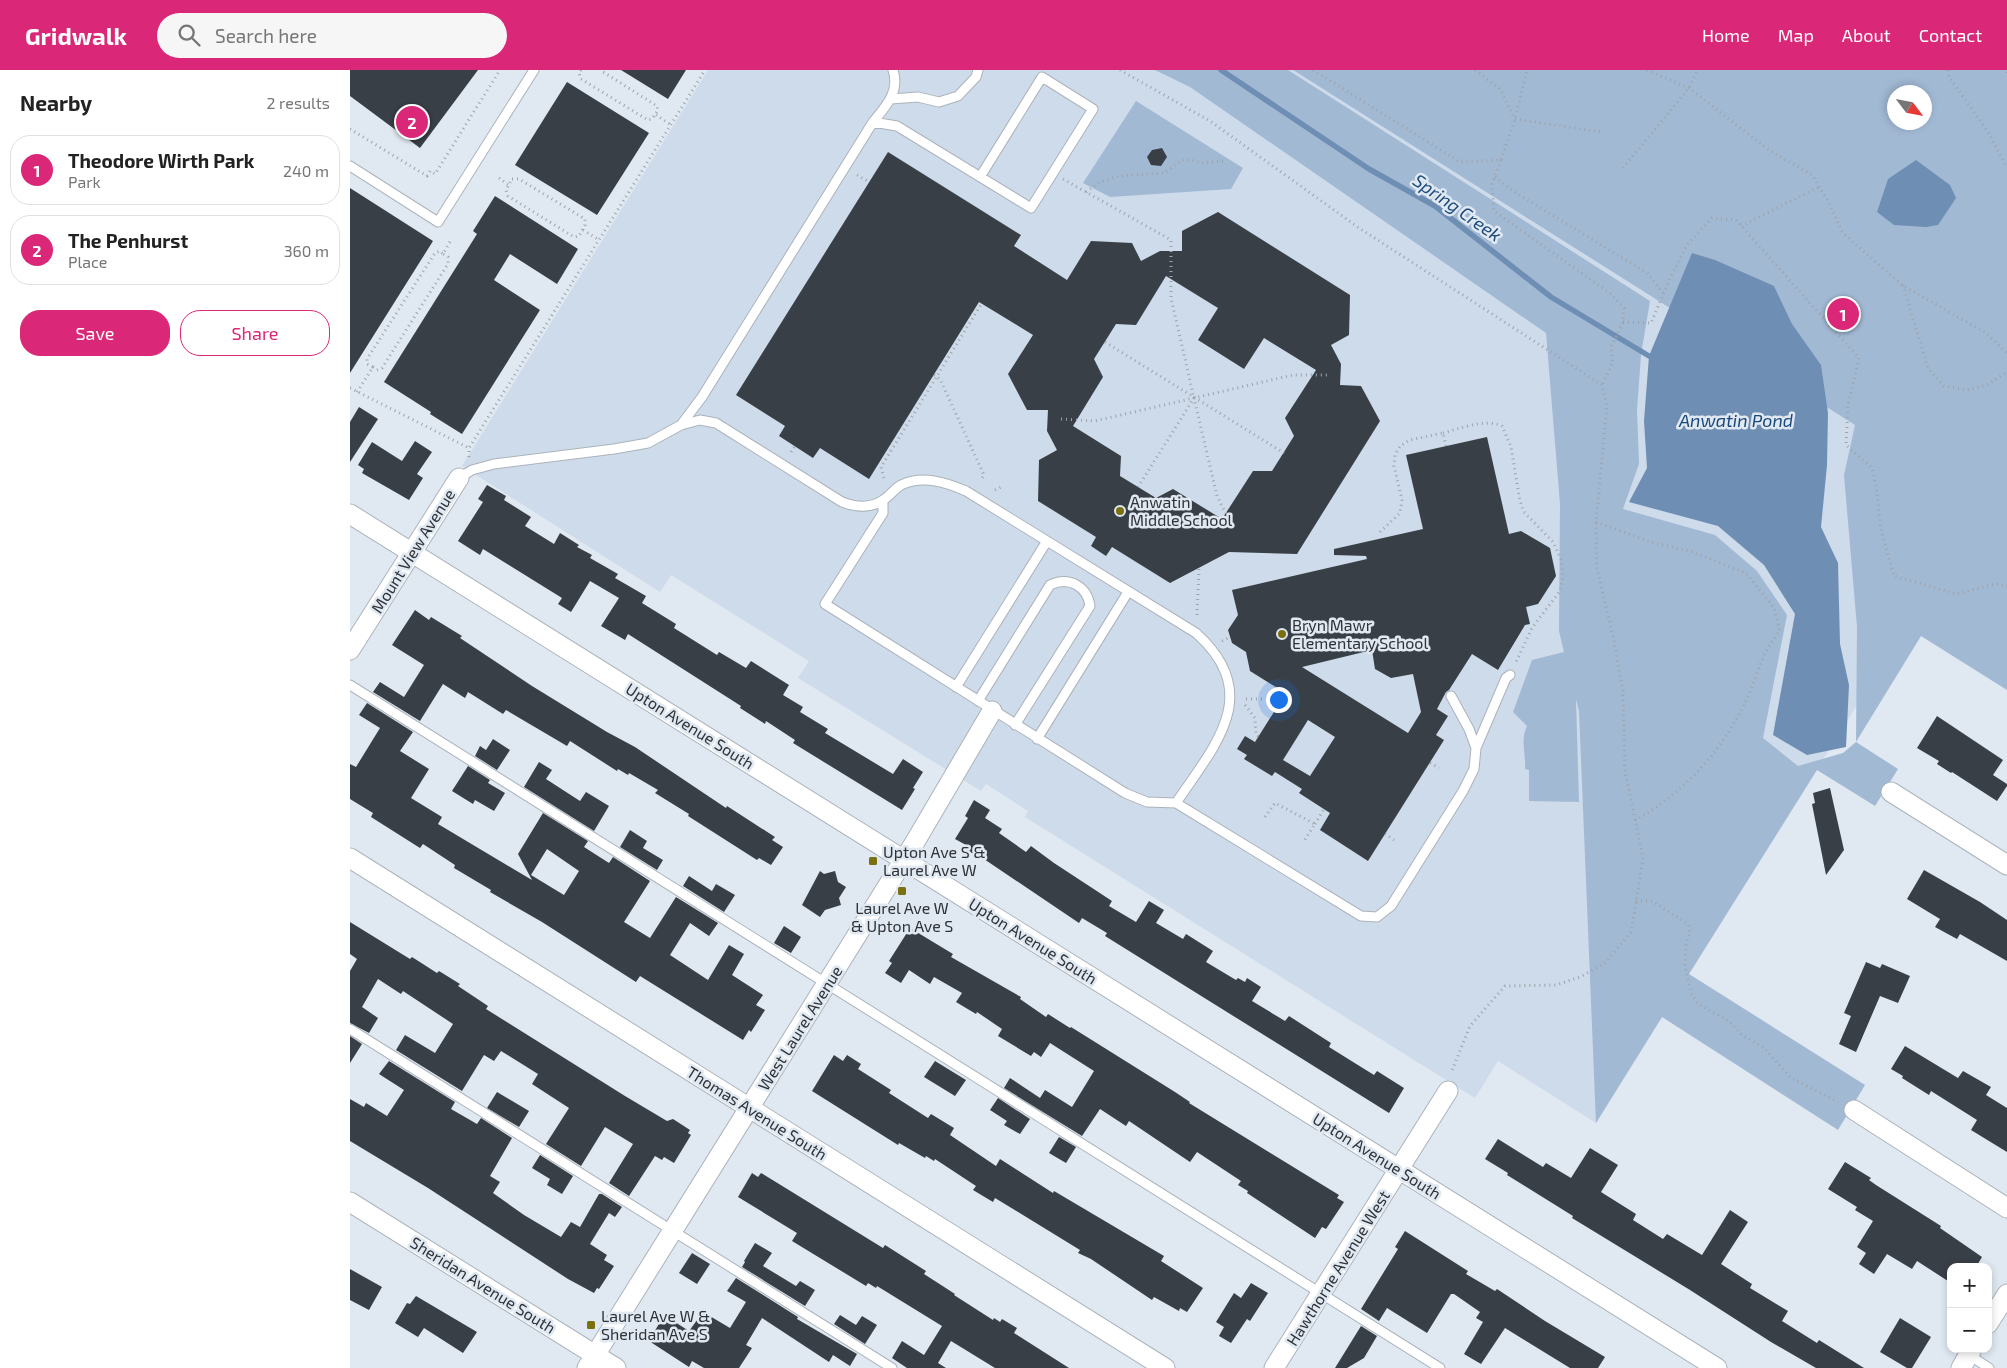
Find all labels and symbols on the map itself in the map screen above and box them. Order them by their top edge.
north arrow [1887,85,1932,130]
pin: 2 [396,103,428,141]
water label: Spring Creek [1409,169,1506,246]
pin: 1 [1827,295,1859,333]
water label: Anwatin Pond [1678,409,1793,431]
street label: Mount View Avenue [367,485,458,616]
place label: Anwatin Middle School [1130,492,1233,529]
marker: Anwatin Middle School [1114,505,1126,517]
place label: Bryn Mawr Elementary School [1292,615,1428,652]
marker: Bryn Mawr Elementary School [1276,628,1288,640]
street label: Upton Avenue South [623,678,758,773]
your location [1266,687,1292,713]
place label: Upton Ave S & Laurel Ave W [883,842,986,879]
marker: Upton Ave S & Laurel Ave W [867,855,879,867]
marker: Laurel Ave W & Upton Ave S [896,885,908,897]
street label: Upton Avenue South [966,893,1101,988]
place label: Laurel Ave W & Upton Ave S [851,898,953,935]
street label: West Laurel Avenue [754,962,846,1094]
street label: Thomas Avenue South [684,1062,831,1163]
street label: Upton Avenue South [1310,1108,1445,1203]
street label: Hawthorne Avenue West [1282,1187,1393,1349]
street label: Sheridan Avenue South [407,1232,559,1337]
place label: Laurel Ave W & Sheridan Ave S [601,1306,710,1343]
marker: Laurel Ave W & Sheridan Ave S [585,1319,597,1331]

